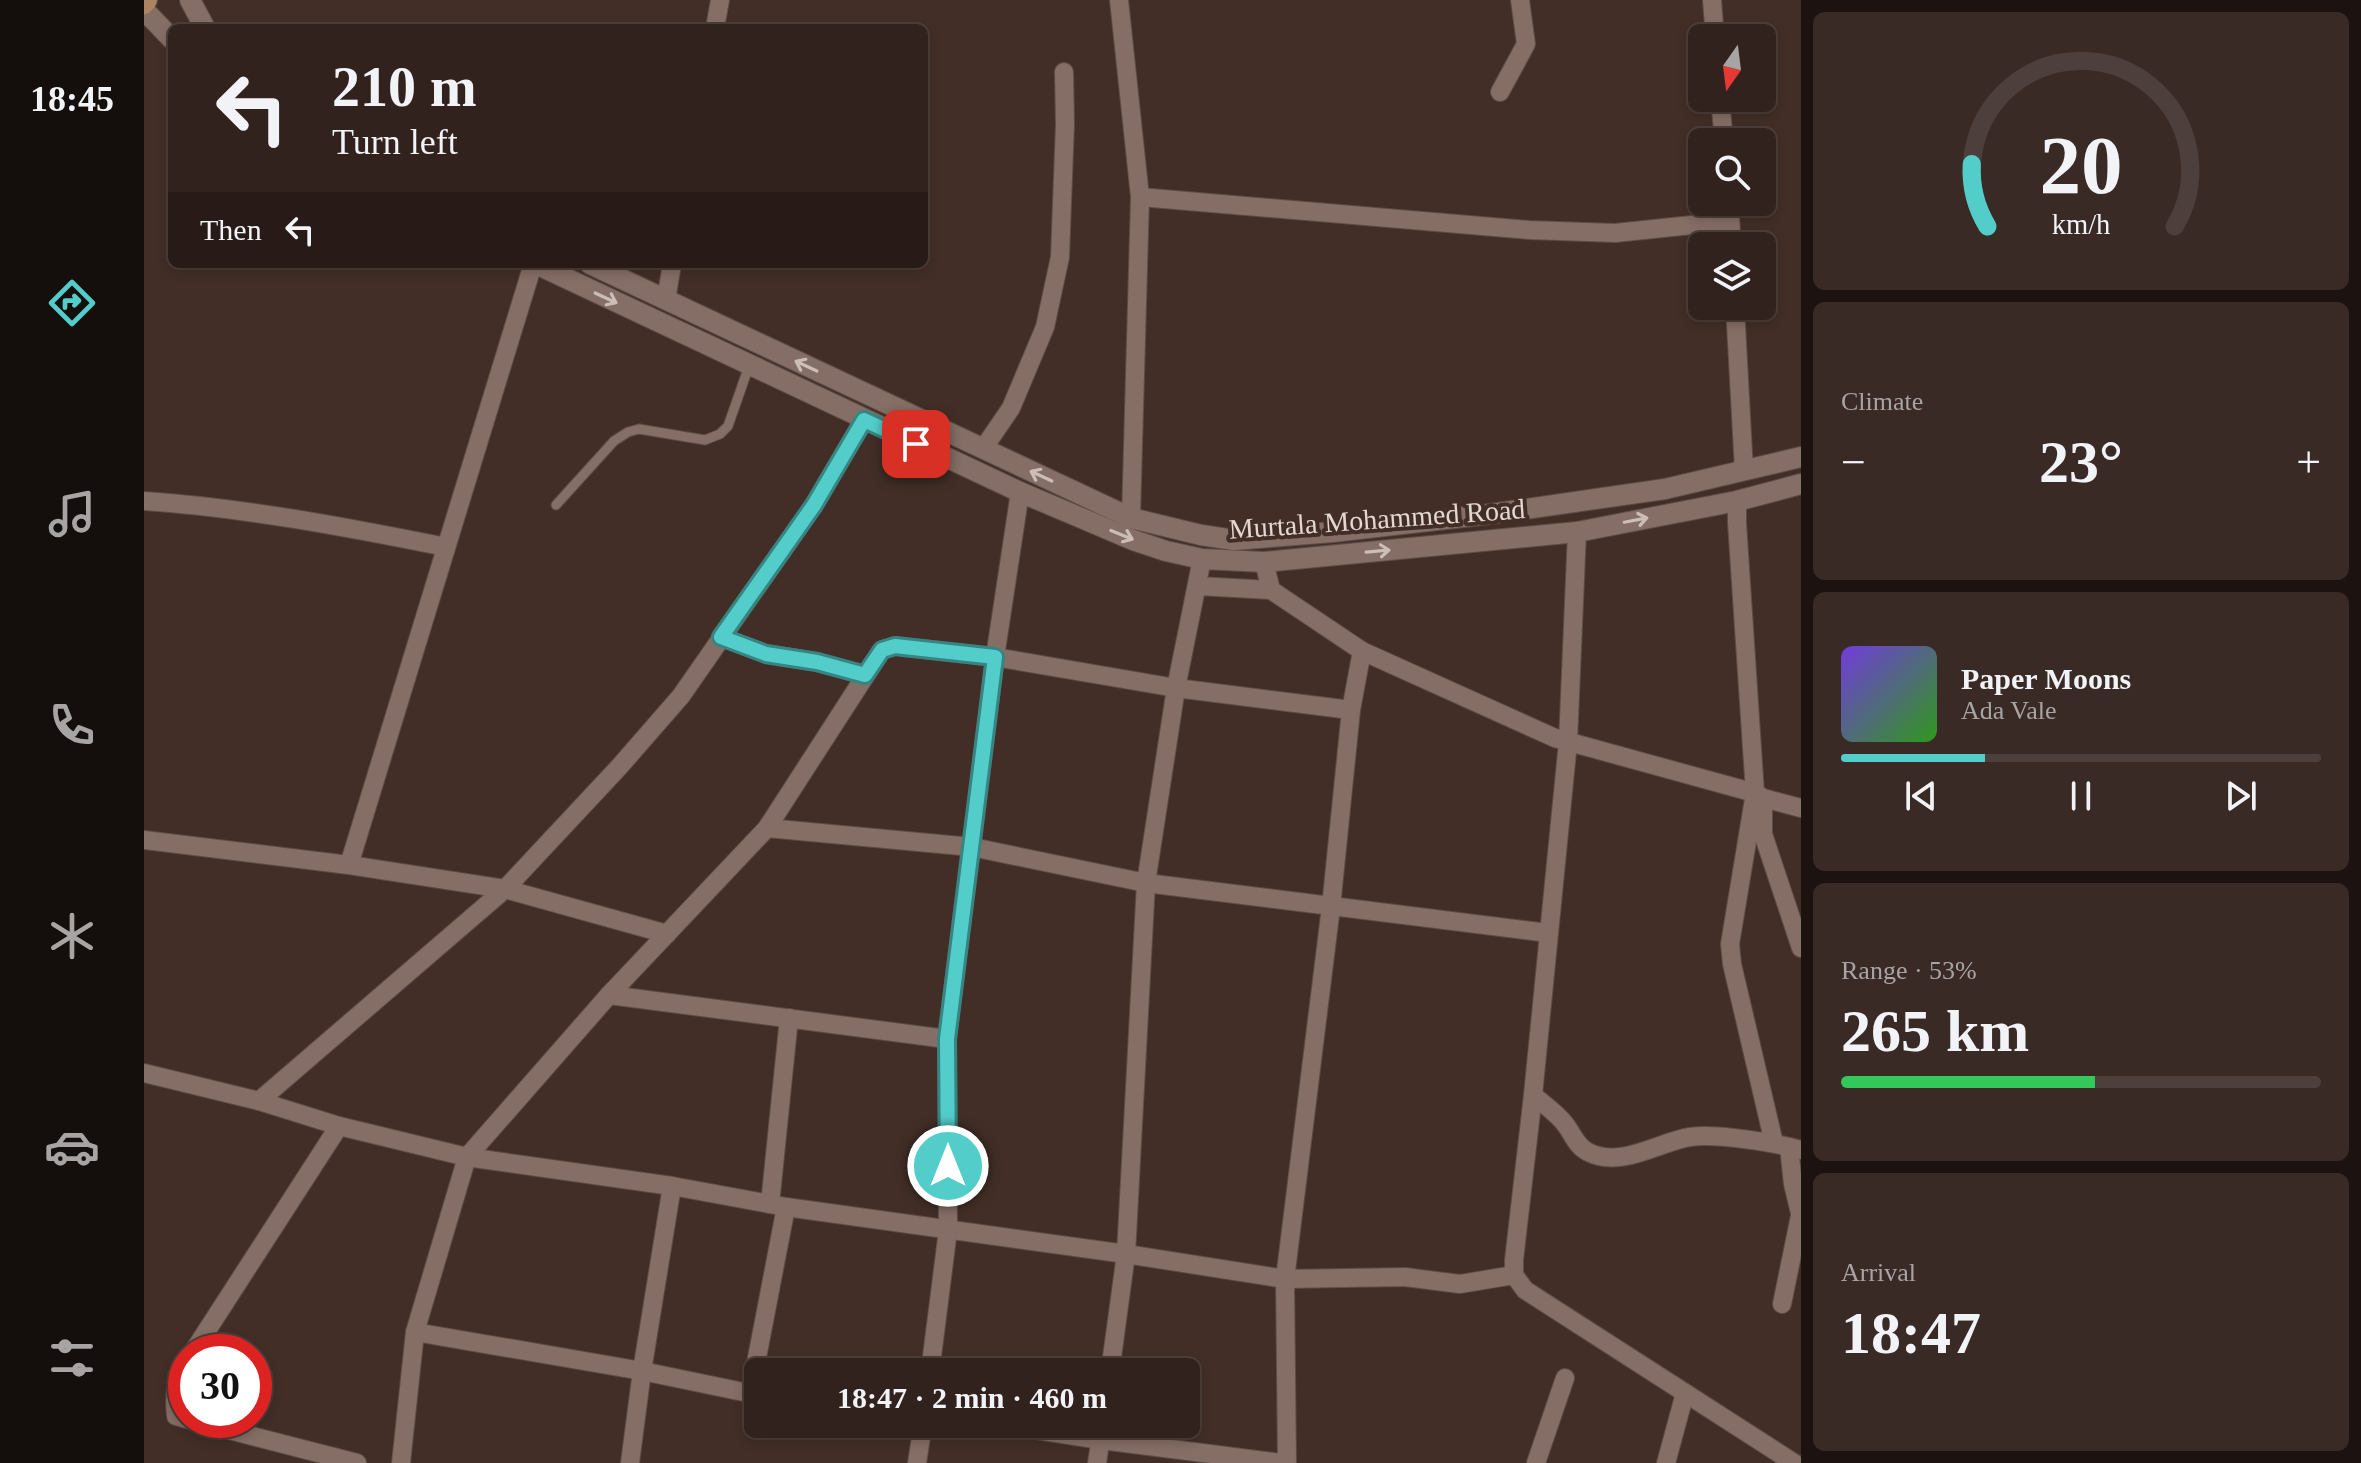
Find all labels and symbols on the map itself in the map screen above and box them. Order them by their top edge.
north arrow [1688,24,1776,112]
one-way arrow [594,291,618,306]
one-way arrow [794,358,818,373]
pin [882,410,950,478]
one-way arrow [1030,468,1054,483]
street label: Murtala Mohammed Road [1228,493,1526,545]
one-way arrow [1623,512,1648,527]
one-way arrow [1109,529,1134,544]
one-way arrow [1364,543,1391,558]
position arrow [906,1124,990,1208]
speed limit sign: 30 [168,1334,272,1438]

